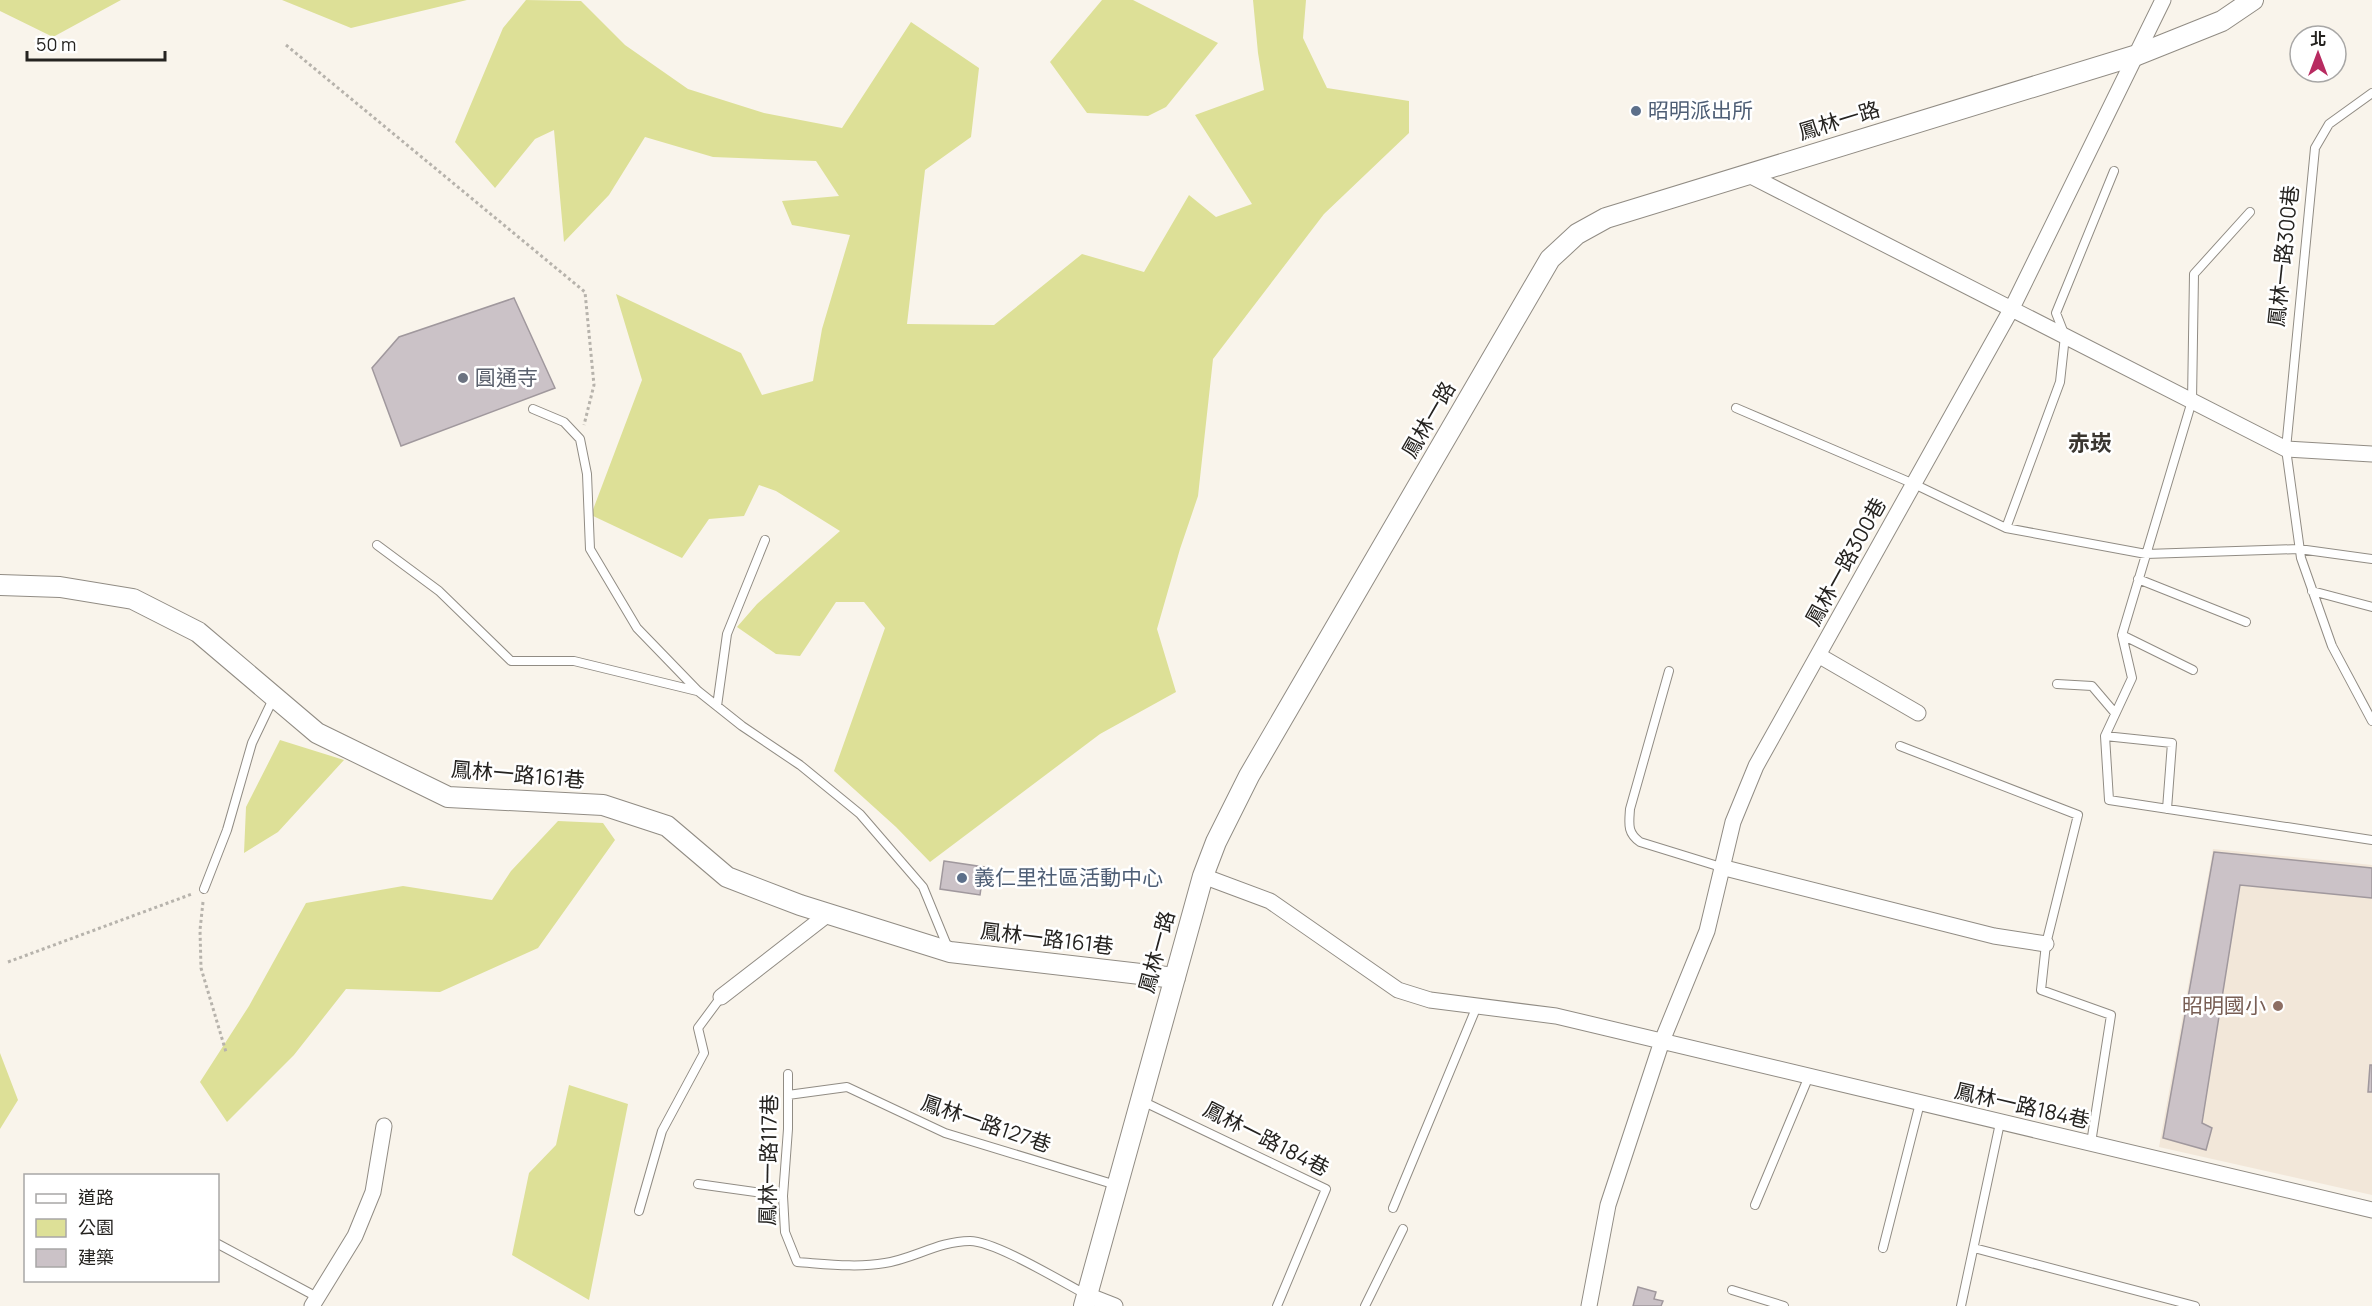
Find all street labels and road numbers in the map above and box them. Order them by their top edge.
street label: 鳳林一路 [1794,94,1883,146]
street label: 鳳林一路300巷 [2262,184,2304,328]
street label: 鳳林一路 [1395,376,1461,463]
street label: 鳳林一路300巷 [1798,493,1892,631]
street label: 鳳林一路161巷 [450,754,586,794]
street label: 鳳林一路 [1132,908,1180,996]
street label: 鳳林一路161巷 [979,916,1115,960]
street label: 鳳林一路184巷 [1952,1076,2092,1134]
street label: 鳳林一路127巷 [918,1088,1055,1158]
street label: 鳳林一路117巷 [753,1094,783,1226]
street label: 鳳林一路184巷 [1199,1094,1334,1182]

